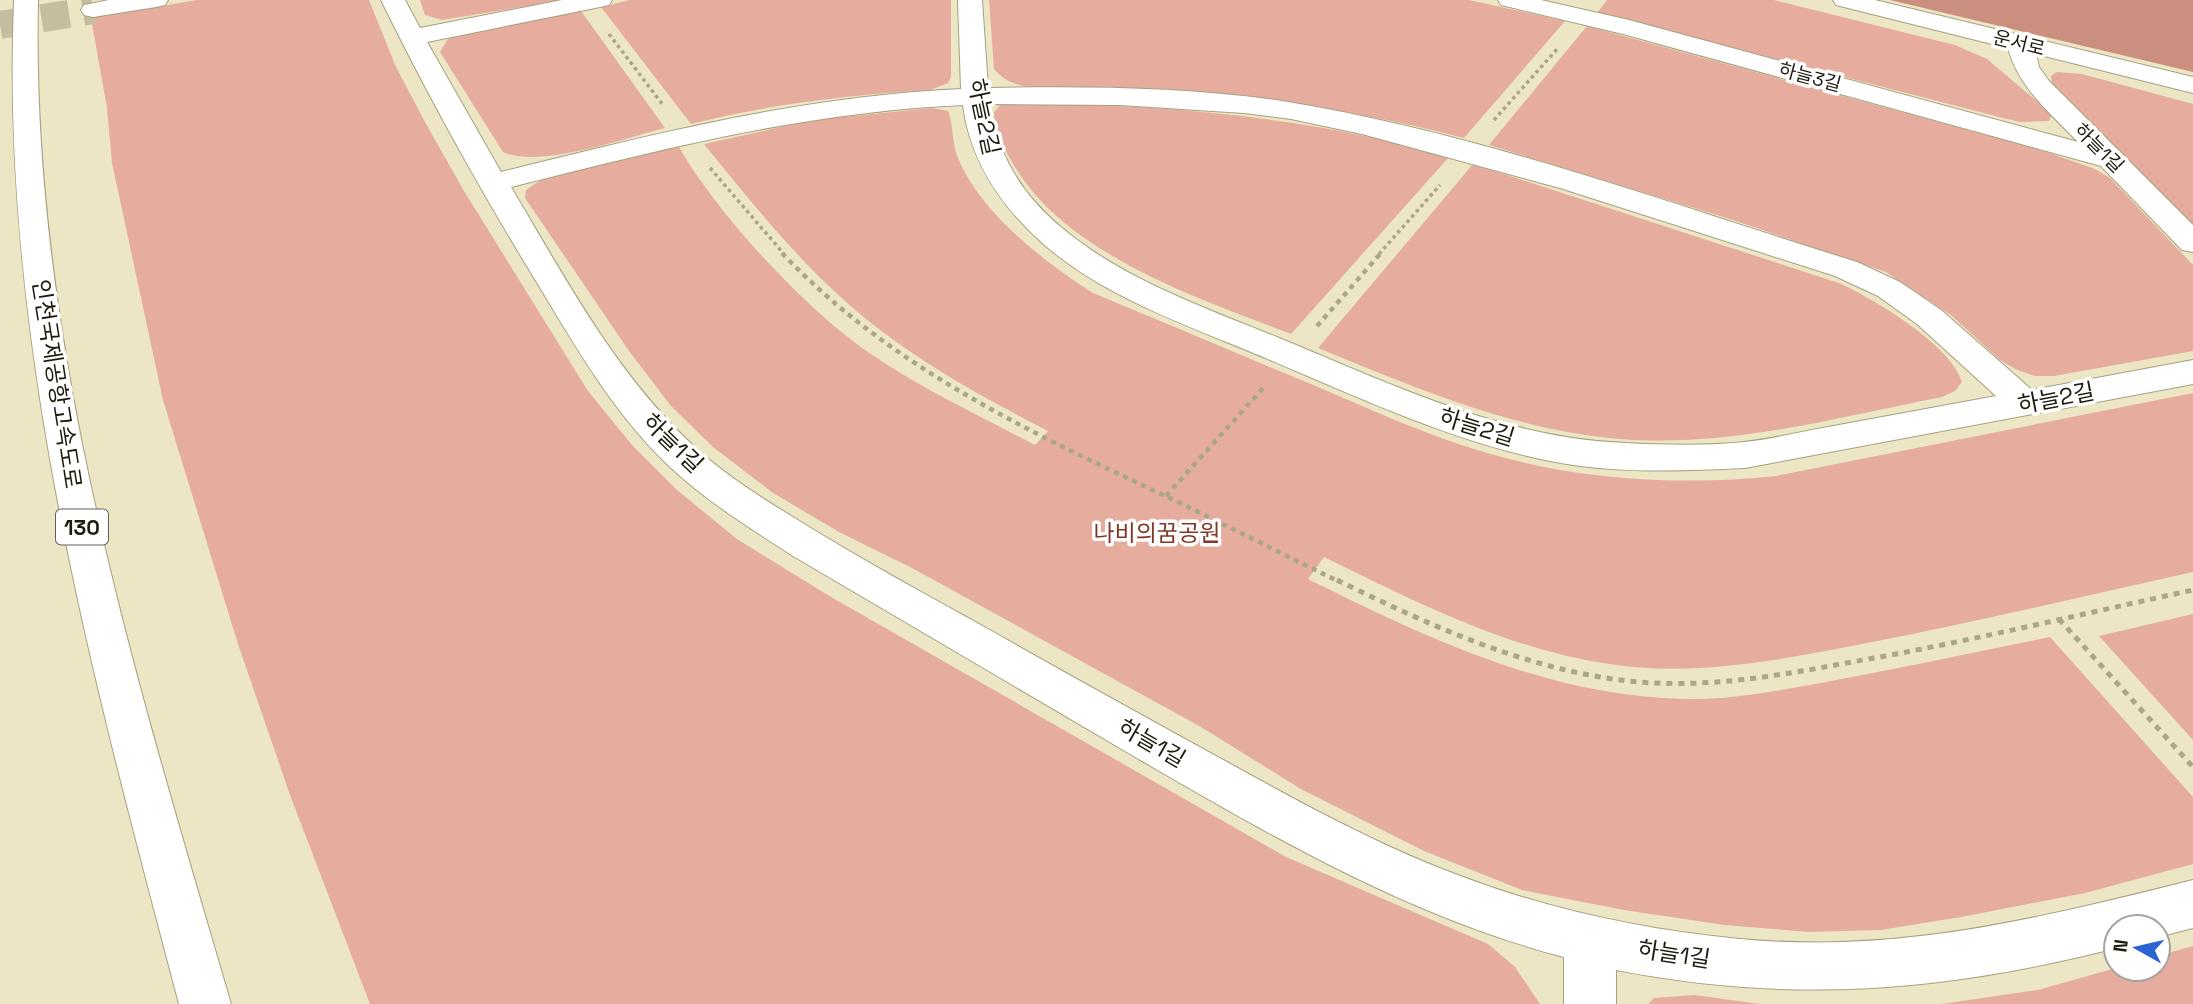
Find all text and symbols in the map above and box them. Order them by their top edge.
street label: 운서로 [1991,25,2047,61]
street label: 하늘3길 [1776,57,1844,97]
street label: 하늘2길 [961,76,1007,158]
street label: 하늘1길 [2069,118,2129,178]
street label: 인천국제공항고속도로 [26,277,88,491]
street label: 하늘2길 [2015,376,2097,420]
street label: 하늘2길 [1436,401,1518,453]
street label: 하늘1길 [636,407,710,479]
road number: 130 [56,510,108,544]
park label: 나비의꿈공원 [1094,518,1220,548]
street label: 하늘1길 [1113,712,1191,774]
north arrow [2102,913,2172,983]
street label: 하늘1길 [1636,933,1712,975]
text: N [2107,938,2134,954]

